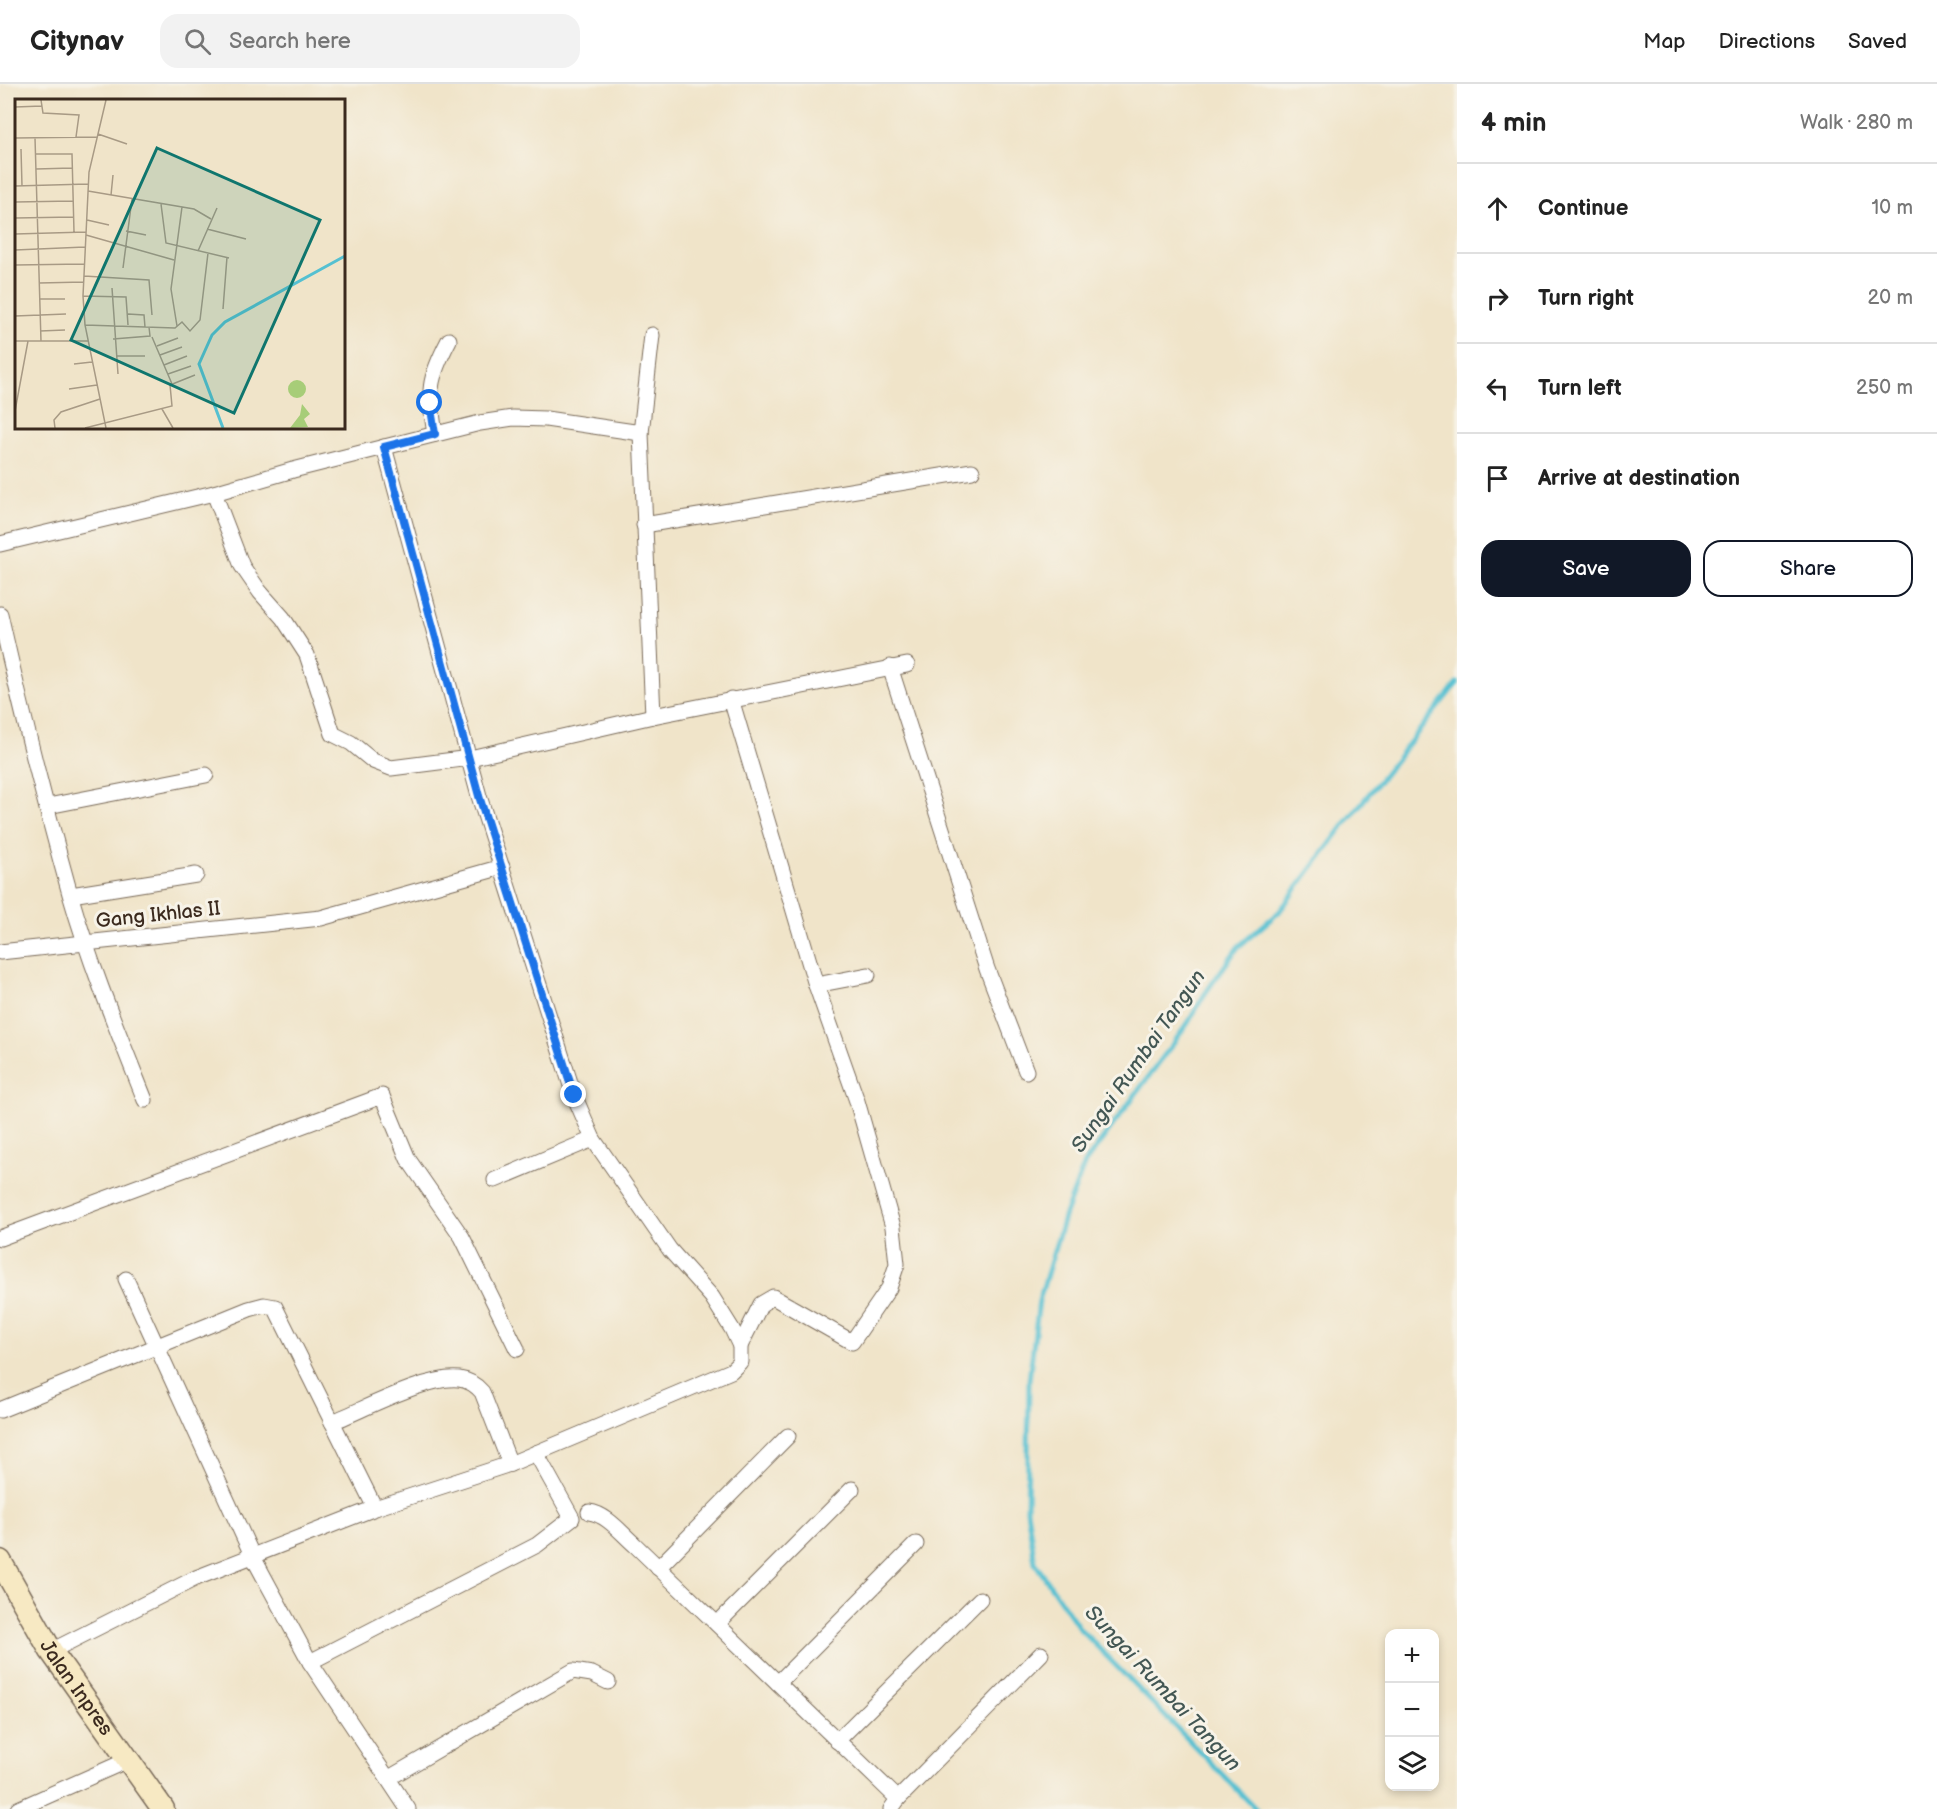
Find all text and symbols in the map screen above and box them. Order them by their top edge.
search box [160,14,580,68]
text: Citynav [30,25,124,58]
icon: search [181,25,214,58]
text: Search here [229,28,351,55]
text: Map [1643,29,1686,54]
text: Directions [1719,29,1815,54]
text: Saved [1848,29,1907,54]
inset map [15,99,345,429]
text: 4 min [1481,108,1546,139]
text: Walk · 280 m [1800,111,1913,135]
icon: ahead [1481,192,1514,225]
text: Continue [1538,195,1628,222]
text: 10 m [1872,196,1913,220]
icon: right [1481,282,1514,315]
text: Turn right [1538,285,1634,312]
text: 20 m [1868,286,1913,310]
icon: left [1481,372,1514,405]
text: Turn left [1538,375,1622,402]
text: 250 m [1856,376,1913,400]
route start [416,389,442,415]
icon: arrive [1481,462,1514,495]
text: Arrive at destination [1538,465,1740,492]
button: Save [1481,540,1691,597]
button: Share [1703,540,1913,597]
street label: Gang Ikhlas II [95,897,221,933]
water label: Sungai Rumbai Tangun [1066,965,1211,1157]
route end [560,1081,586,1107]
water label: Sungai Rumbai Tangun [1079,1600,1246,1776]
map controls [1385,1629,1439,1791]
button: + [1385,1629,1439,1683]
street label: Jalan Inpres [34,1636,118,1740]
button: − [1385,1683,1439,1737]
button: layers [1385,1737,1439,1791]

